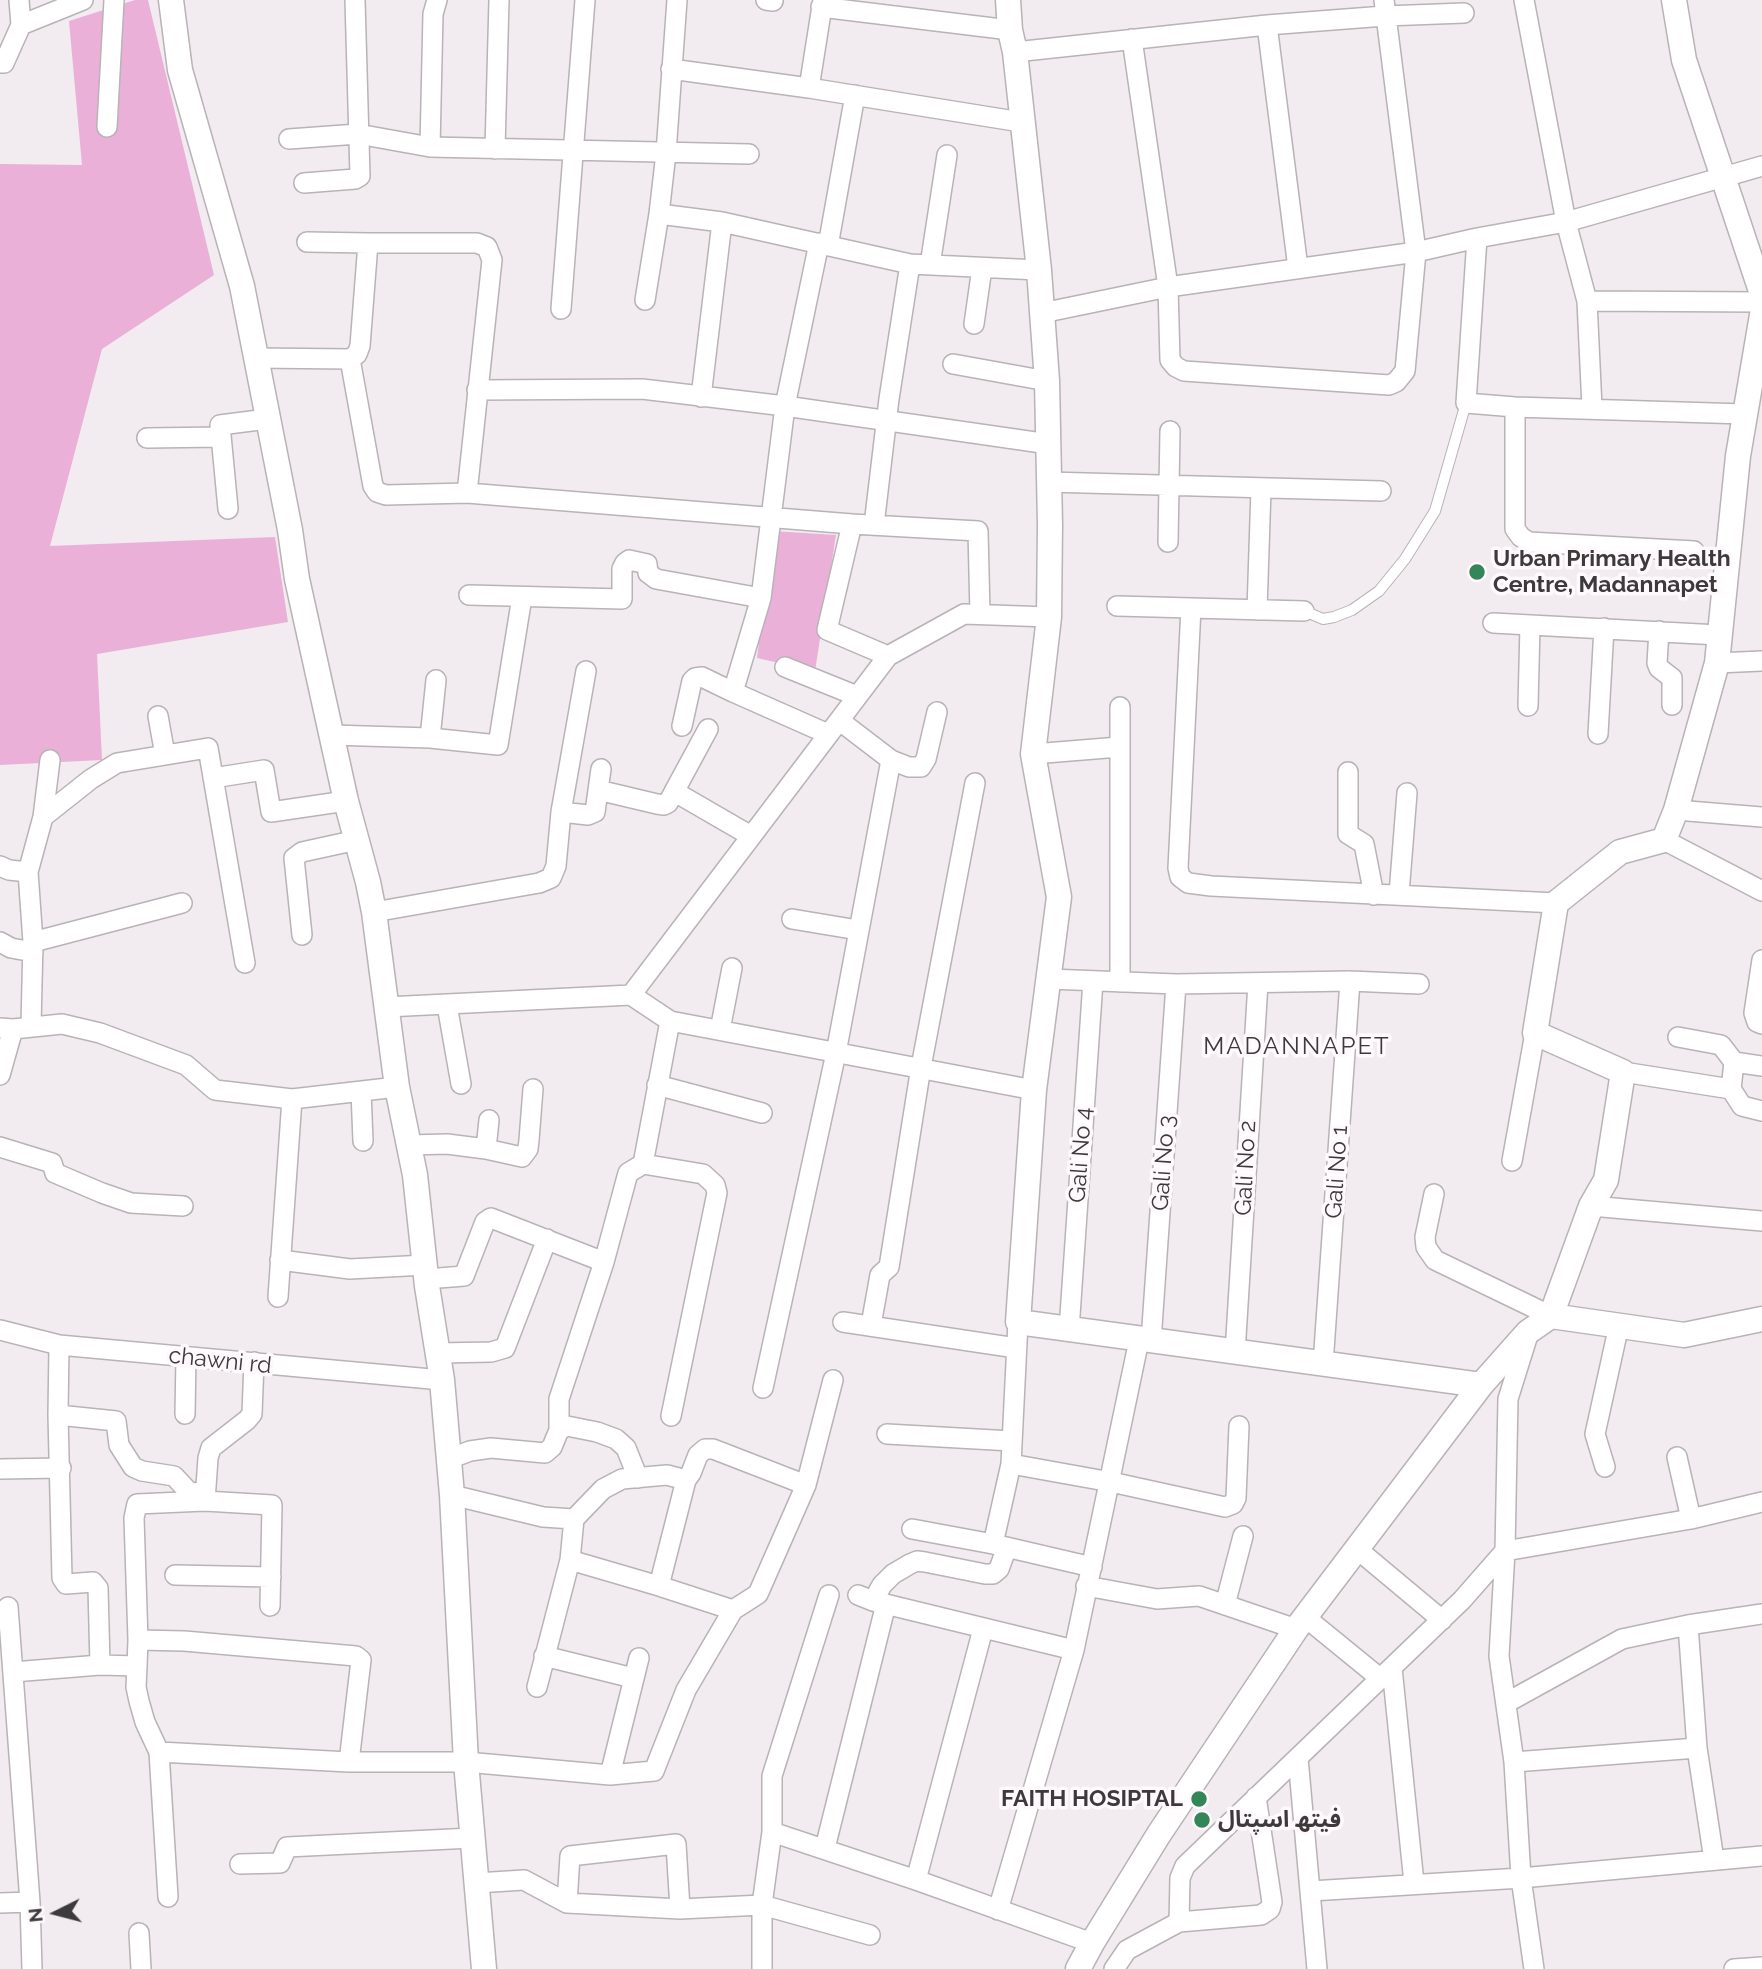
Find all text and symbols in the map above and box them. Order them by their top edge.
place label: Urban Primary Health Centre, Madannapet [1493,545,1731,599]
marker: Urban Primary Health Centre, Madannapet [1467,562,1487,582]
district label: MADANNAPET [1204,1033,1390,1061]
street label: Gali No 4 [1064,1106,1098,1204]
street label: Gali No 3 [1147,1114,1181,1212]
street label: Gali No 2 [1230,1120,1262,1216]
street label: Gali No 1 [1320,1125,1354,1219]
street label: chawni rd [167,1342,273,1380]
place label: FAITH HOSIPTAL [1001,1785,1183,1813]
marker: FAITH HOSIPTAL [1189,1789,1209,1809]
place label: فیتھ اسپتال [1218,1806,1341,1834]
marker: فیتھ اسپتال [1192,1810,1212,1830]
north arrow [21,1878,91,1948]
text: N [23,1907,47,1924]

